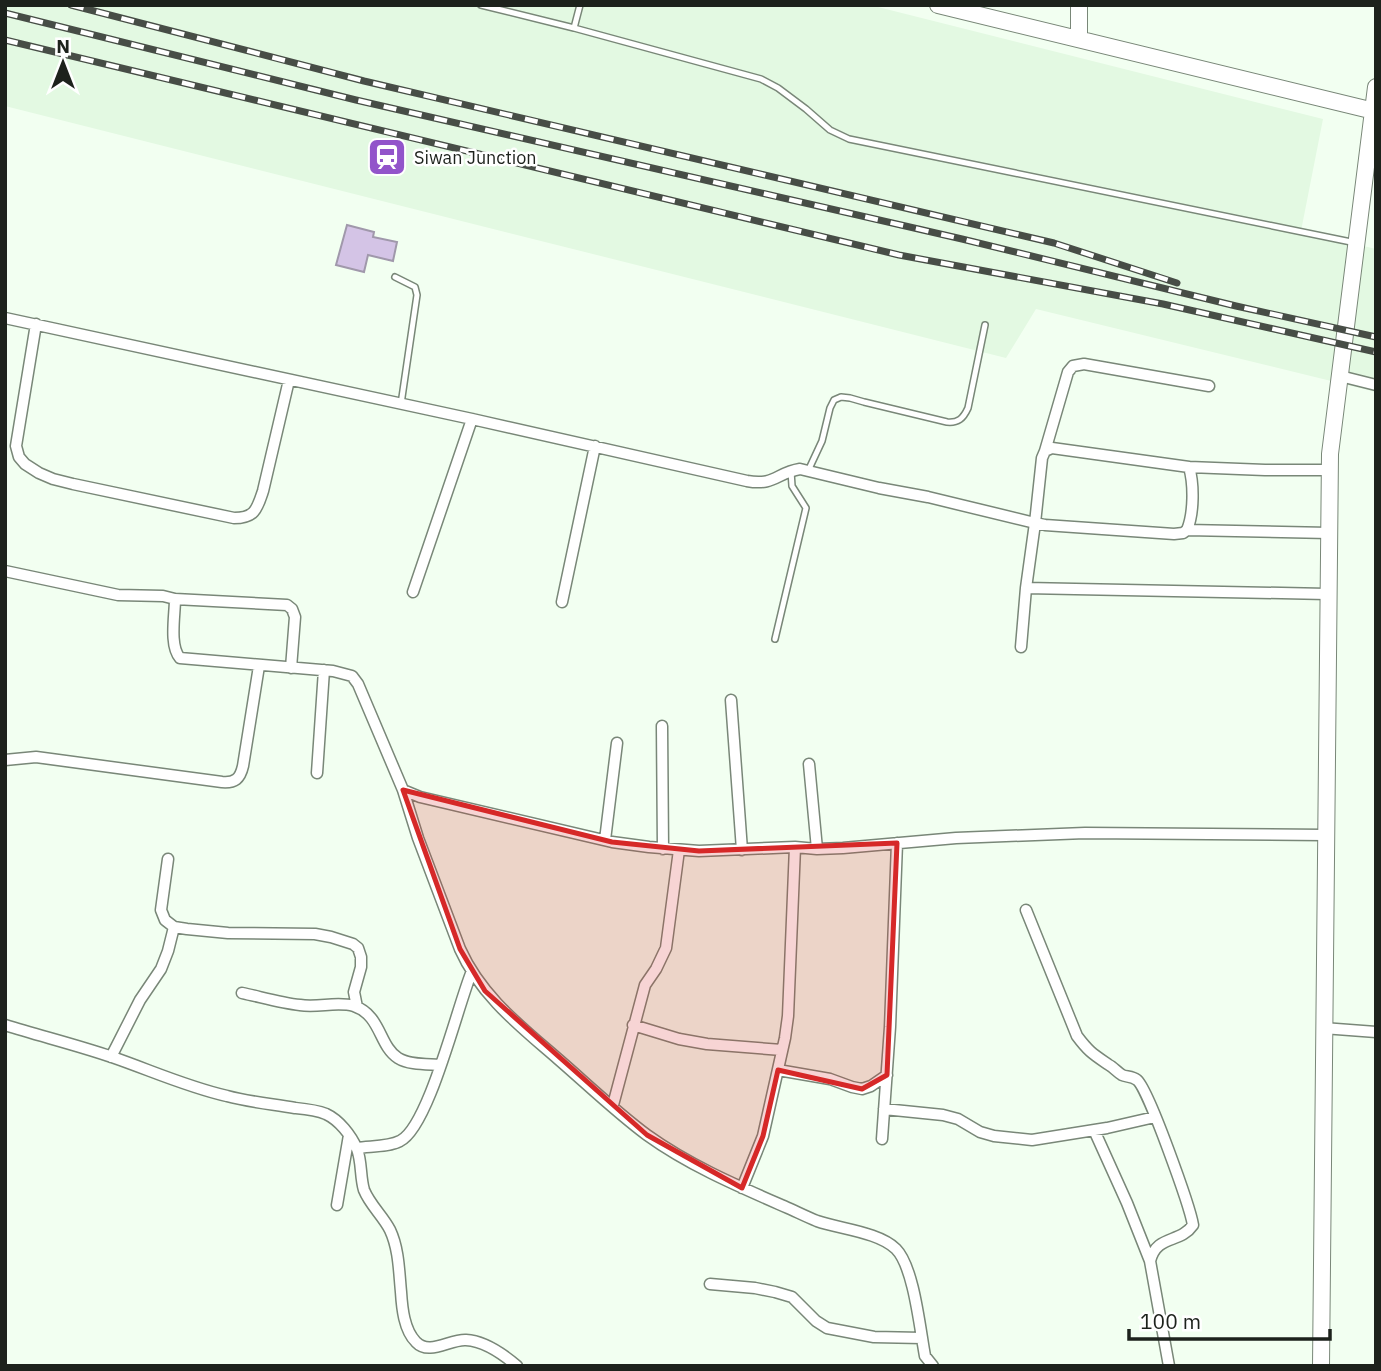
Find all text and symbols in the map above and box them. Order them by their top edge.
north arrow [28,28,98,98]
text: N [56,34,70,58]
station icon: Siwan Junction [366,136,408,178]
place label: Siwan Junction [414,146,537,169]
scale bar [1129,1298,1330,1342]
text: 100 m [1140,1307,1201,1335]

